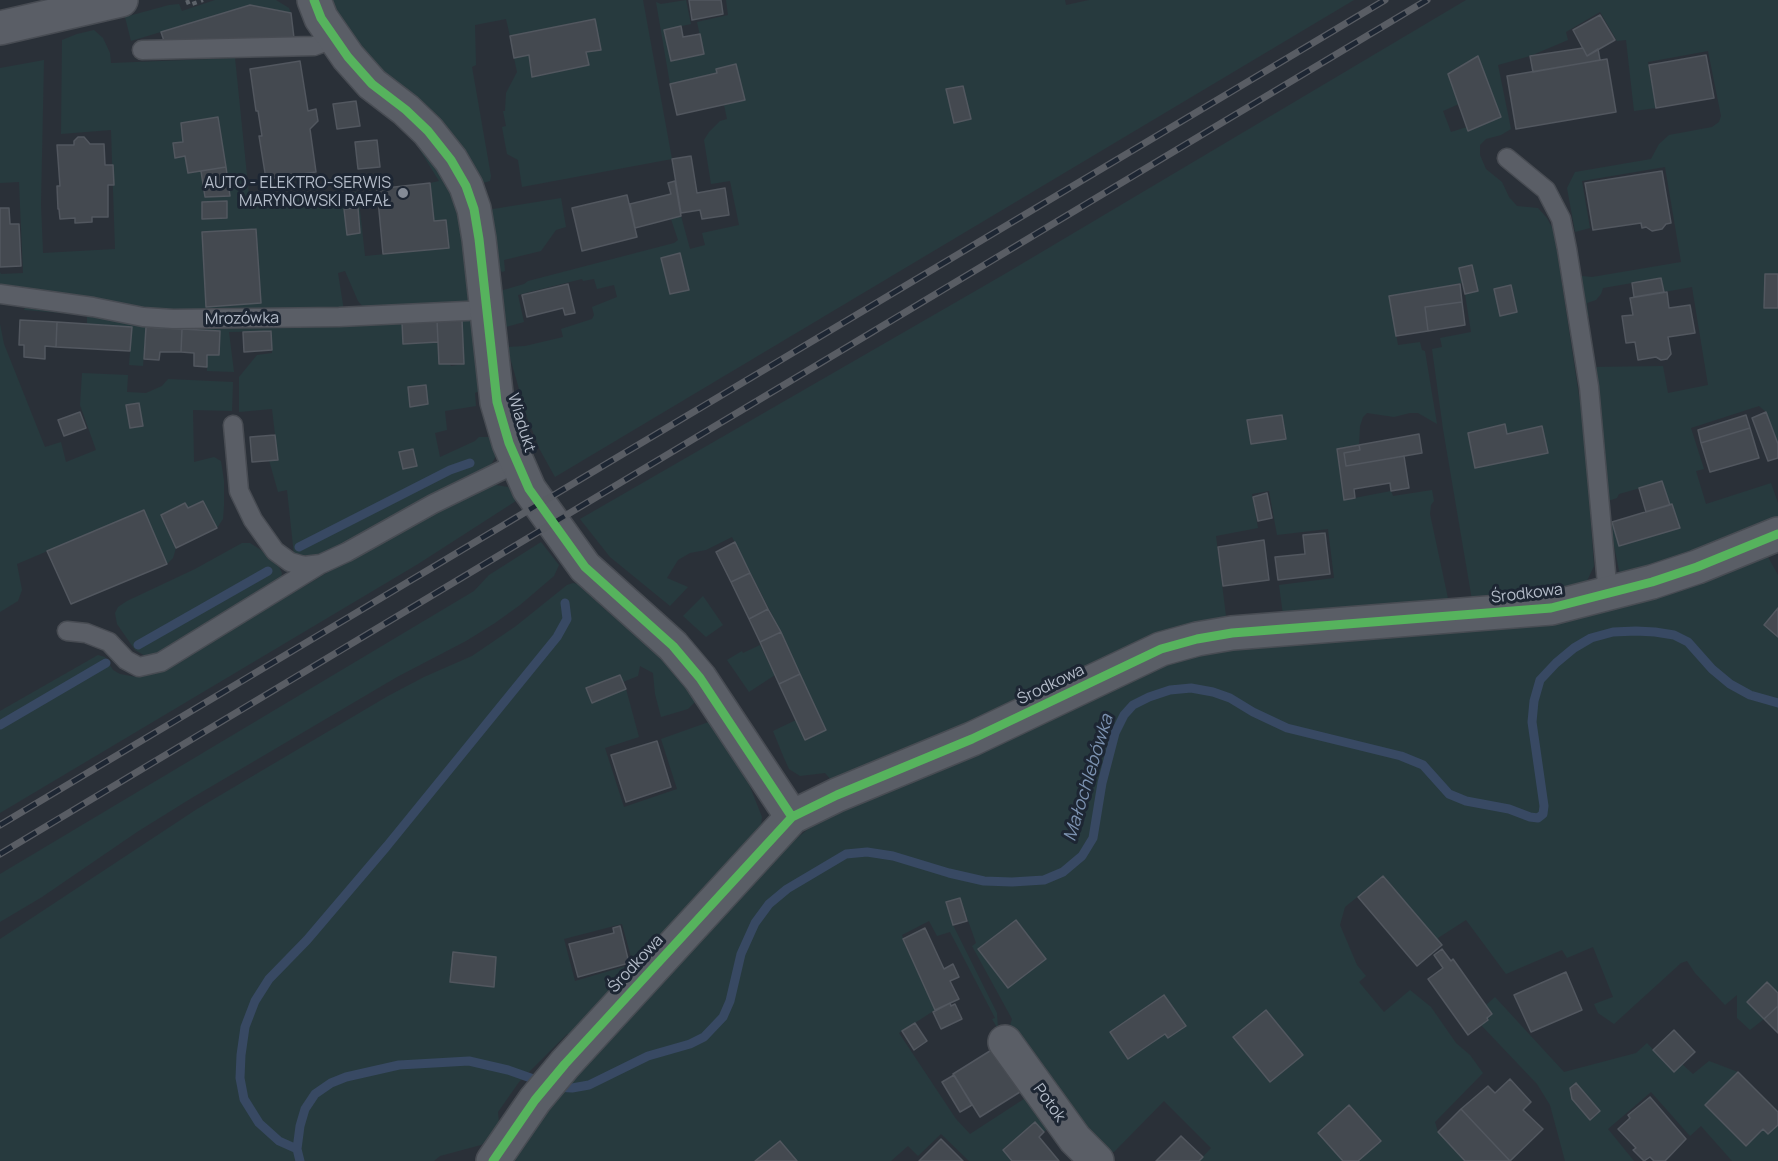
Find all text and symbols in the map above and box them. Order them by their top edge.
place label: AUTO - ELEKTRO-SERWIS MARYNOWSKI RAFAŁ [204,174,391,212]
marker: AUTO - ELEKTRO-SERWIS MARYNOWSKI RAFAŁ [396,186,410,200]
street label: Mrozówka [205,309,279,329]
street label: Wiadukt [503,391,539,455]
street label: Środkowa [1490,580,1564,608]
street label: Środkowa [1014,661,1088,709]
water label: Małochlebówka [1059,712,1119,844]
street label: Środkowa [604,931,668,997]
street label: Potok [1029,1080,1069,1126]

